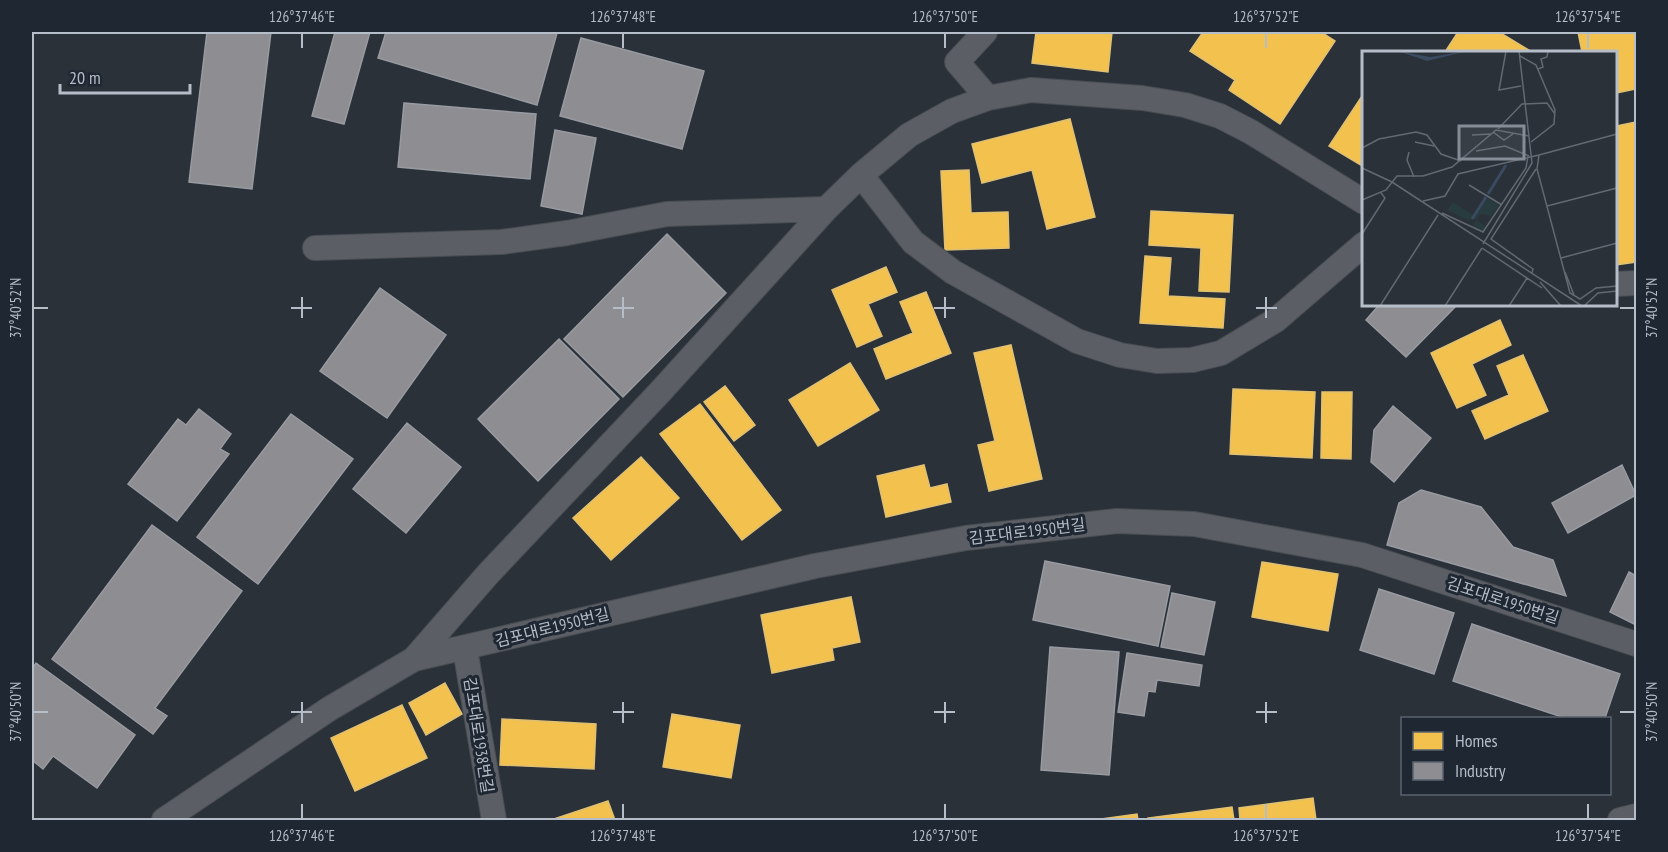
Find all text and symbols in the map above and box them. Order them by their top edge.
text: 126°37'46"E [269,7,335,26]
text: 126°37'48"E [590,7,656,26]
text: 126°37'50"E [912,7,978,26]
text: 126°37'52"E [1233,7,1299,26]
text: 126°37'54"E [1555,7,1621,26]
inset map [1362,51,1617,306]
scale bar [60,57,190,95]
text: 20 m [69,66,101,89]
text: 37°40'52"N [6,278,25,338]
text: 37°40'52"N [1642,278,1661,338]
street label: 김포대로1950번길 [968,514,1086,548]
street label: 김포대로1950번길 [1444,572,1562,628]
street label: 김포대로1950번길 [493,603,611,651]
street label: 김포대로1938번길 [460,676,498,794]
text: 37°40'50"N [6,682,25,742]
text: 37°40'50"N [1642,682,1661,742]
legend [1401,717,1611,795]
text: Homes [1455,729,1498,752]
text: Industry [1455,759,1506,782]
text: 126°37'46"E [269,826,335,845]
text: 126°37'48"E [590,826,656,845]
text: 126°37'50"E [912,826,978,845]
text: 126°37'52"E [1233,826,1299,845]
text: 126°37'54"E [1555,826,1621,845]

